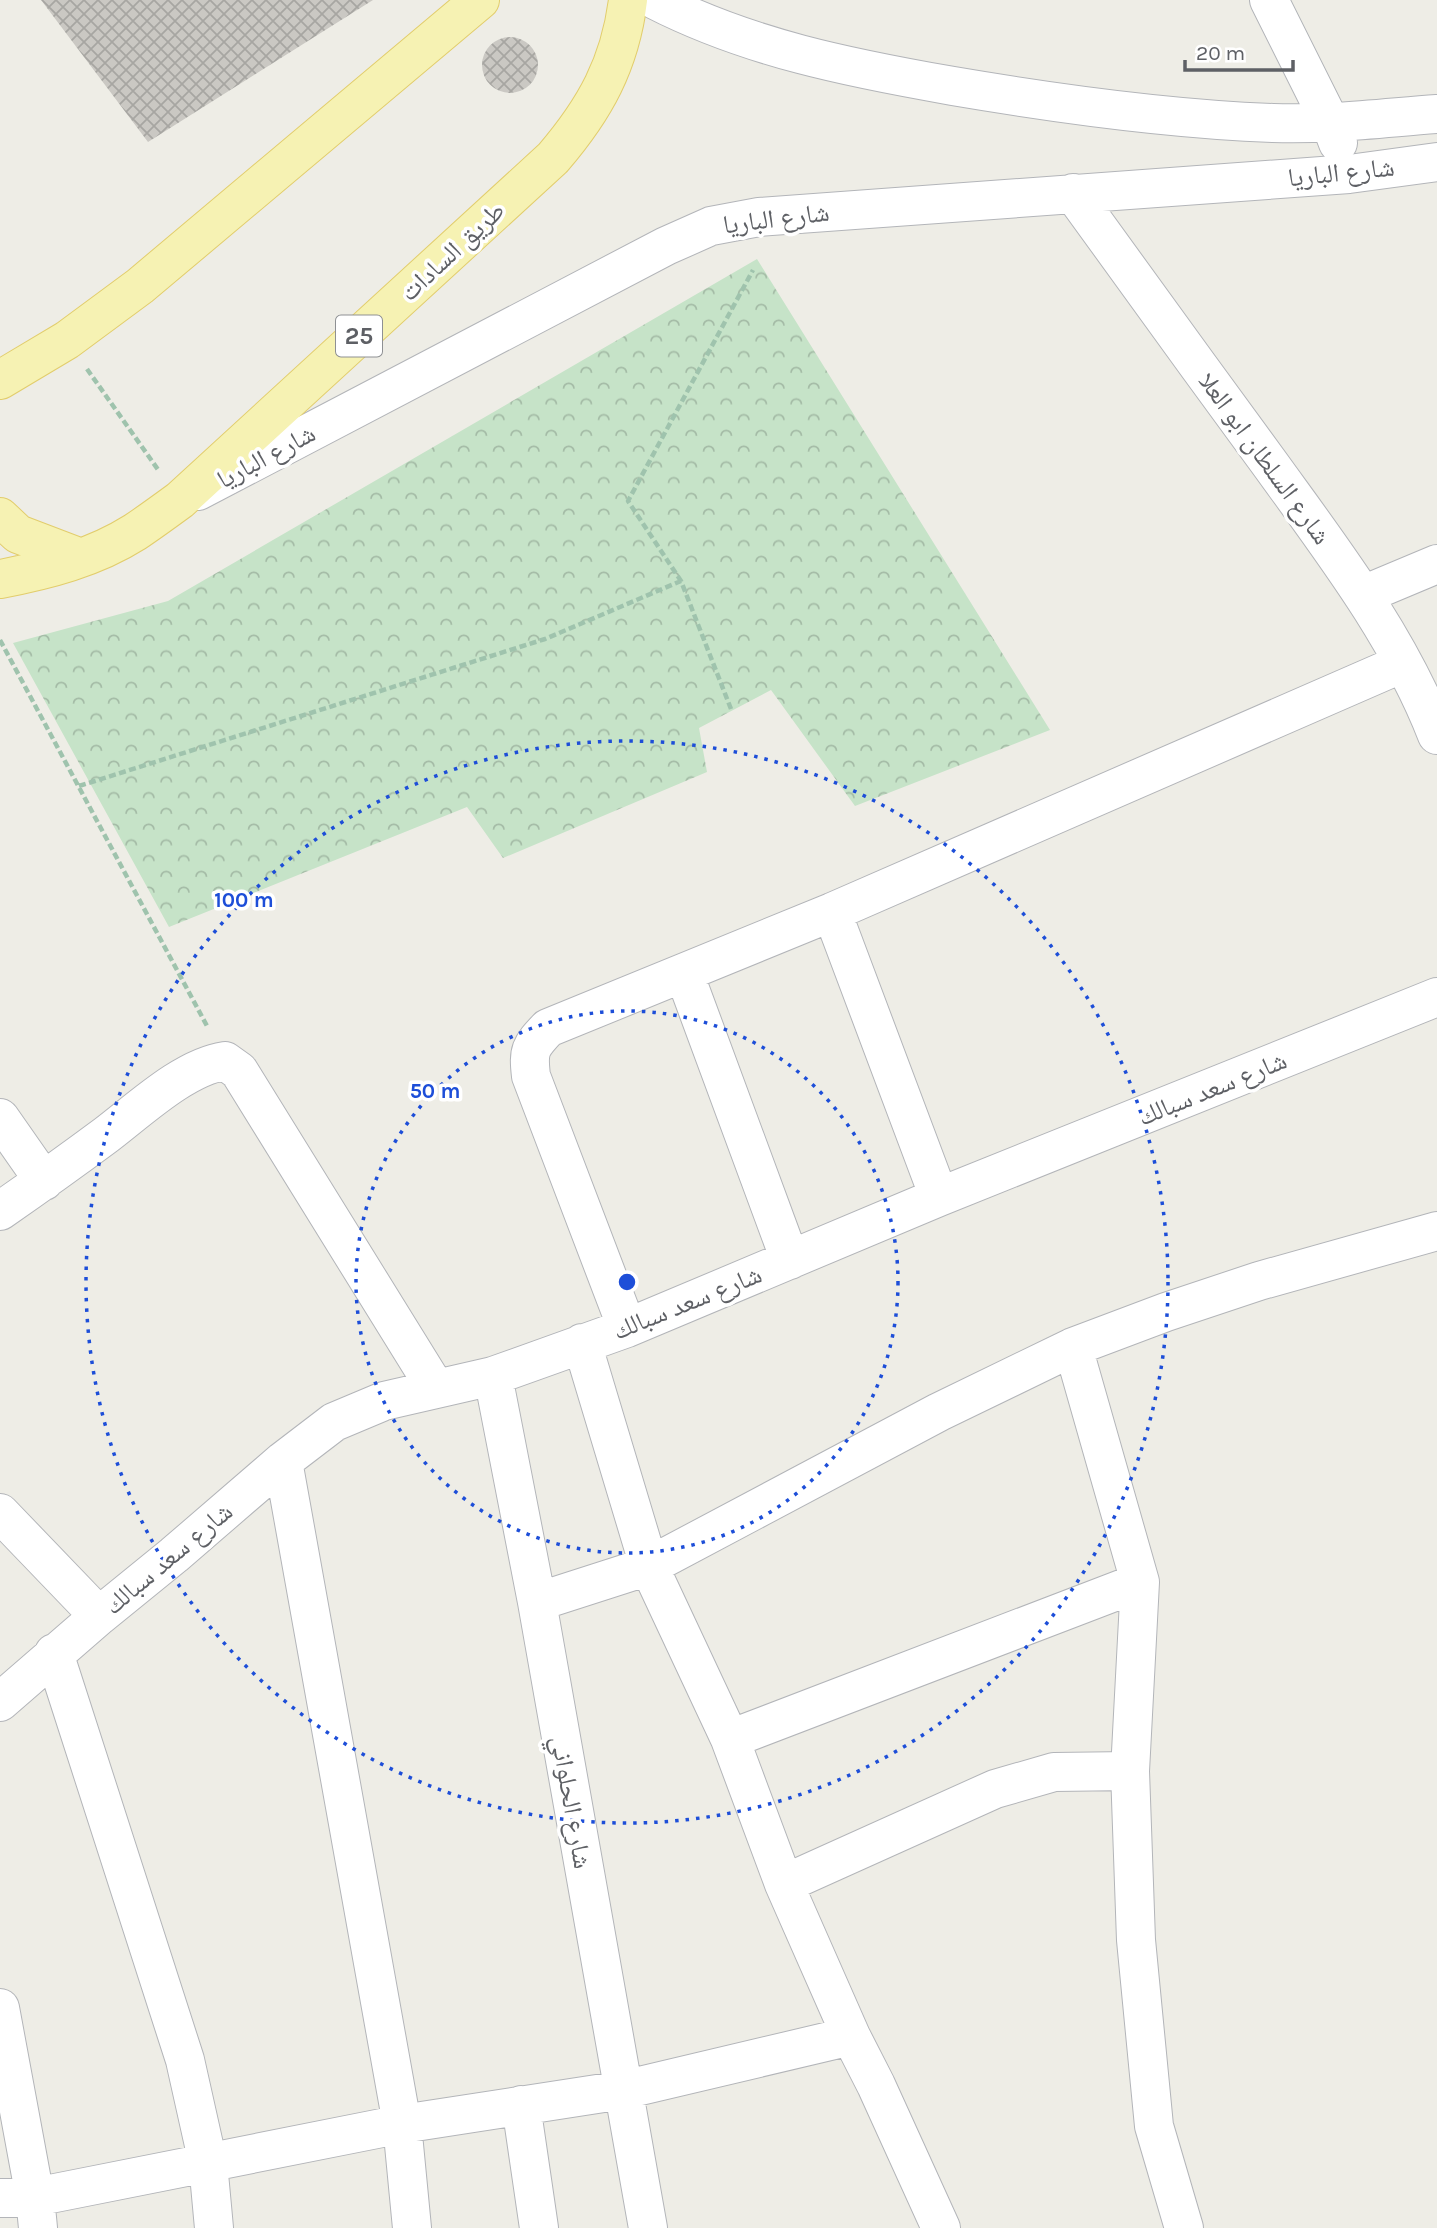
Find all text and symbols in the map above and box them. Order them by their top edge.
scale bar [1185,28,1294,72]
text: 20 m [1196,41,1245,65]
street label: شارع الباريا [1286,151,1396,194]
street label: طريق السادات [394,195,511,308]
street label: شارع الباريا [721,197,831,240]
road number: 25 [336,316,382,356]
street label: شارع السلطان ابو العلا [1192,366,1337,550]
street label: شارع الباريا [212,418,321,495]
text: 100 m [214,888,274,912]
street label: شارع سعد سبالك [1133,1045,1291,1132]
text: 50 m [410,1079,460,1103]
street label: شارع سعد سبالك [608,1259,766,1346]
centre of rings [615,1270,639,1294]
street label: شارع سعد سبالك [98,1496,239,1621]
street label: شارع الحلواني [540,1733,598,1872]

